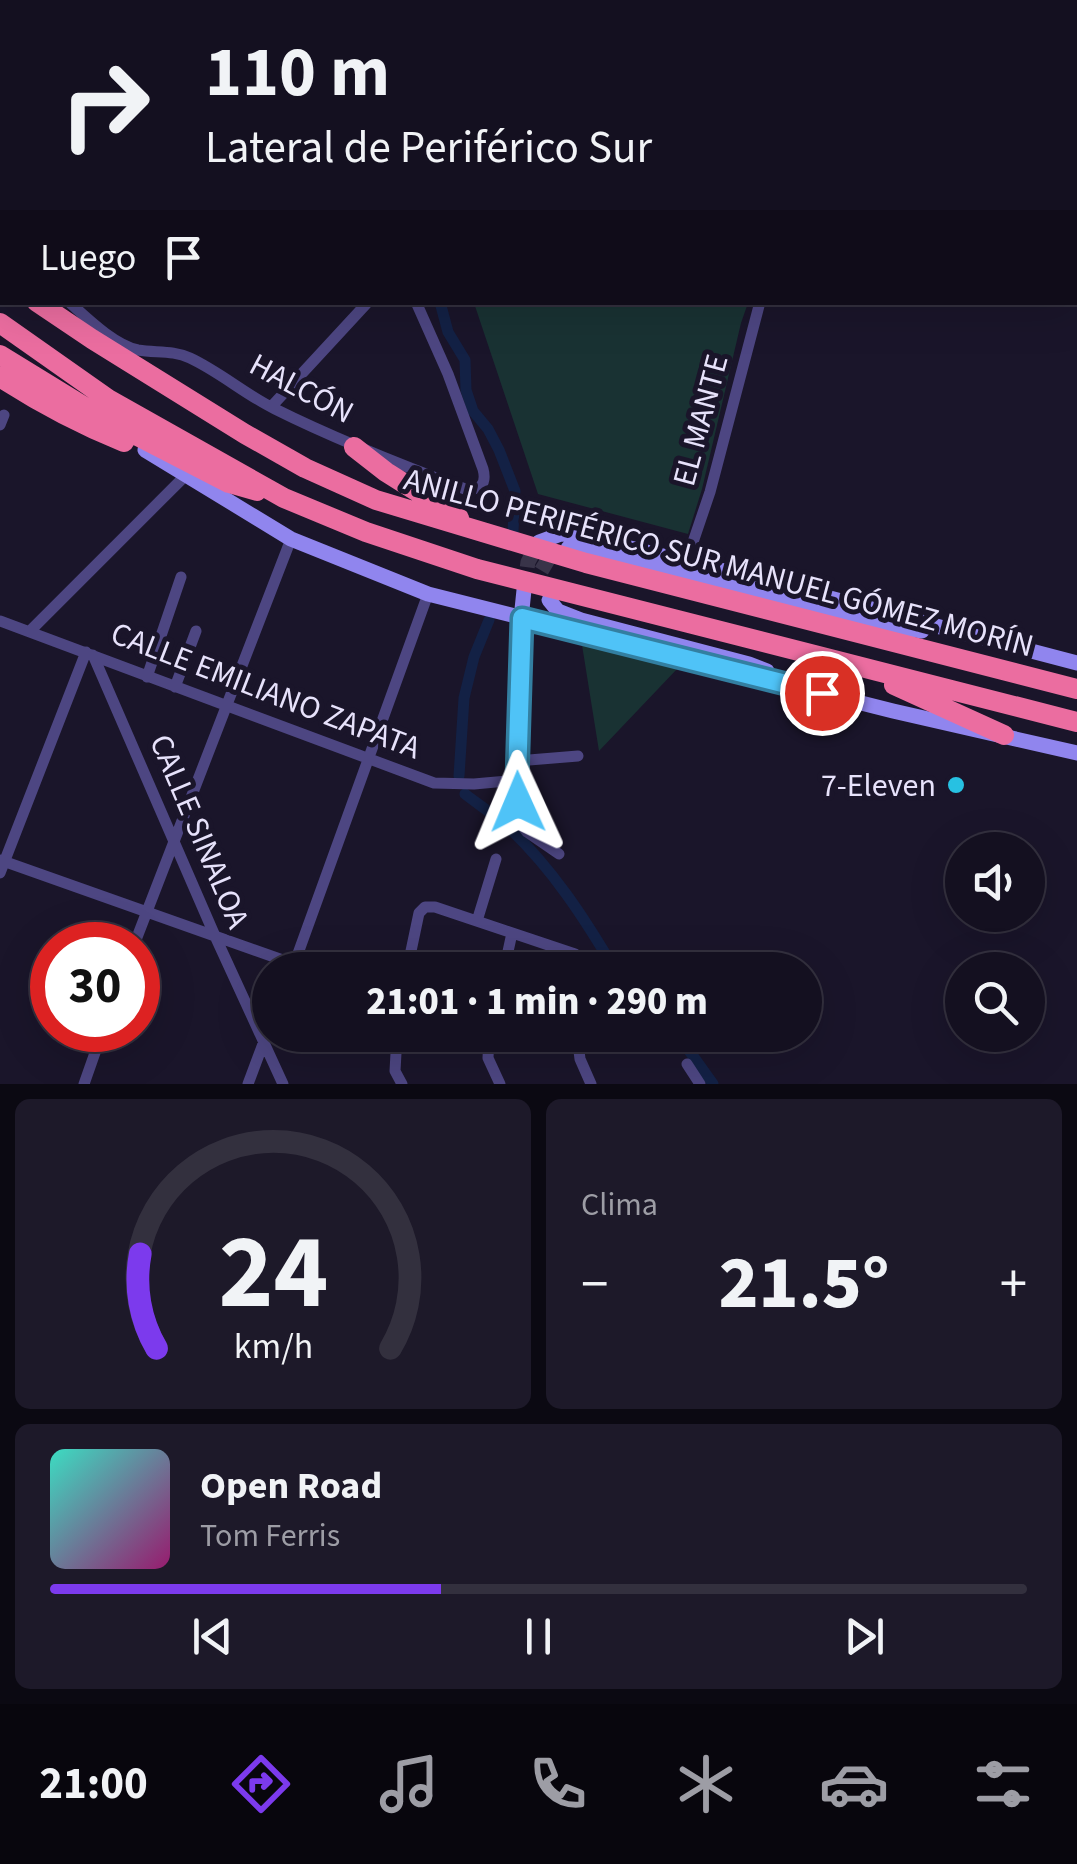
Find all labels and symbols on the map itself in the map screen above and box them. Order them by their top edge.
street label: HALCÓN [241,342,362,436]
street label: EL MANTE [661,349,741,491]
street label: ANILLO PERIFÉRICO SUR MANUEL GÓMEZ MORÍN [399,457,1039,669]
street label: CALLE EMILIANO ZAPATA [104,611,428,771]
pin [780,651,865,736]
street label: CALLE SINALOA [138,727,261,936]
position arrow [466,750,570,854]
place label: 7-Eleven [821,763,936,809]
marker: 7-Eleven [945,774,967,796]
speed limit sign: 30 [30,922,160,1052]

